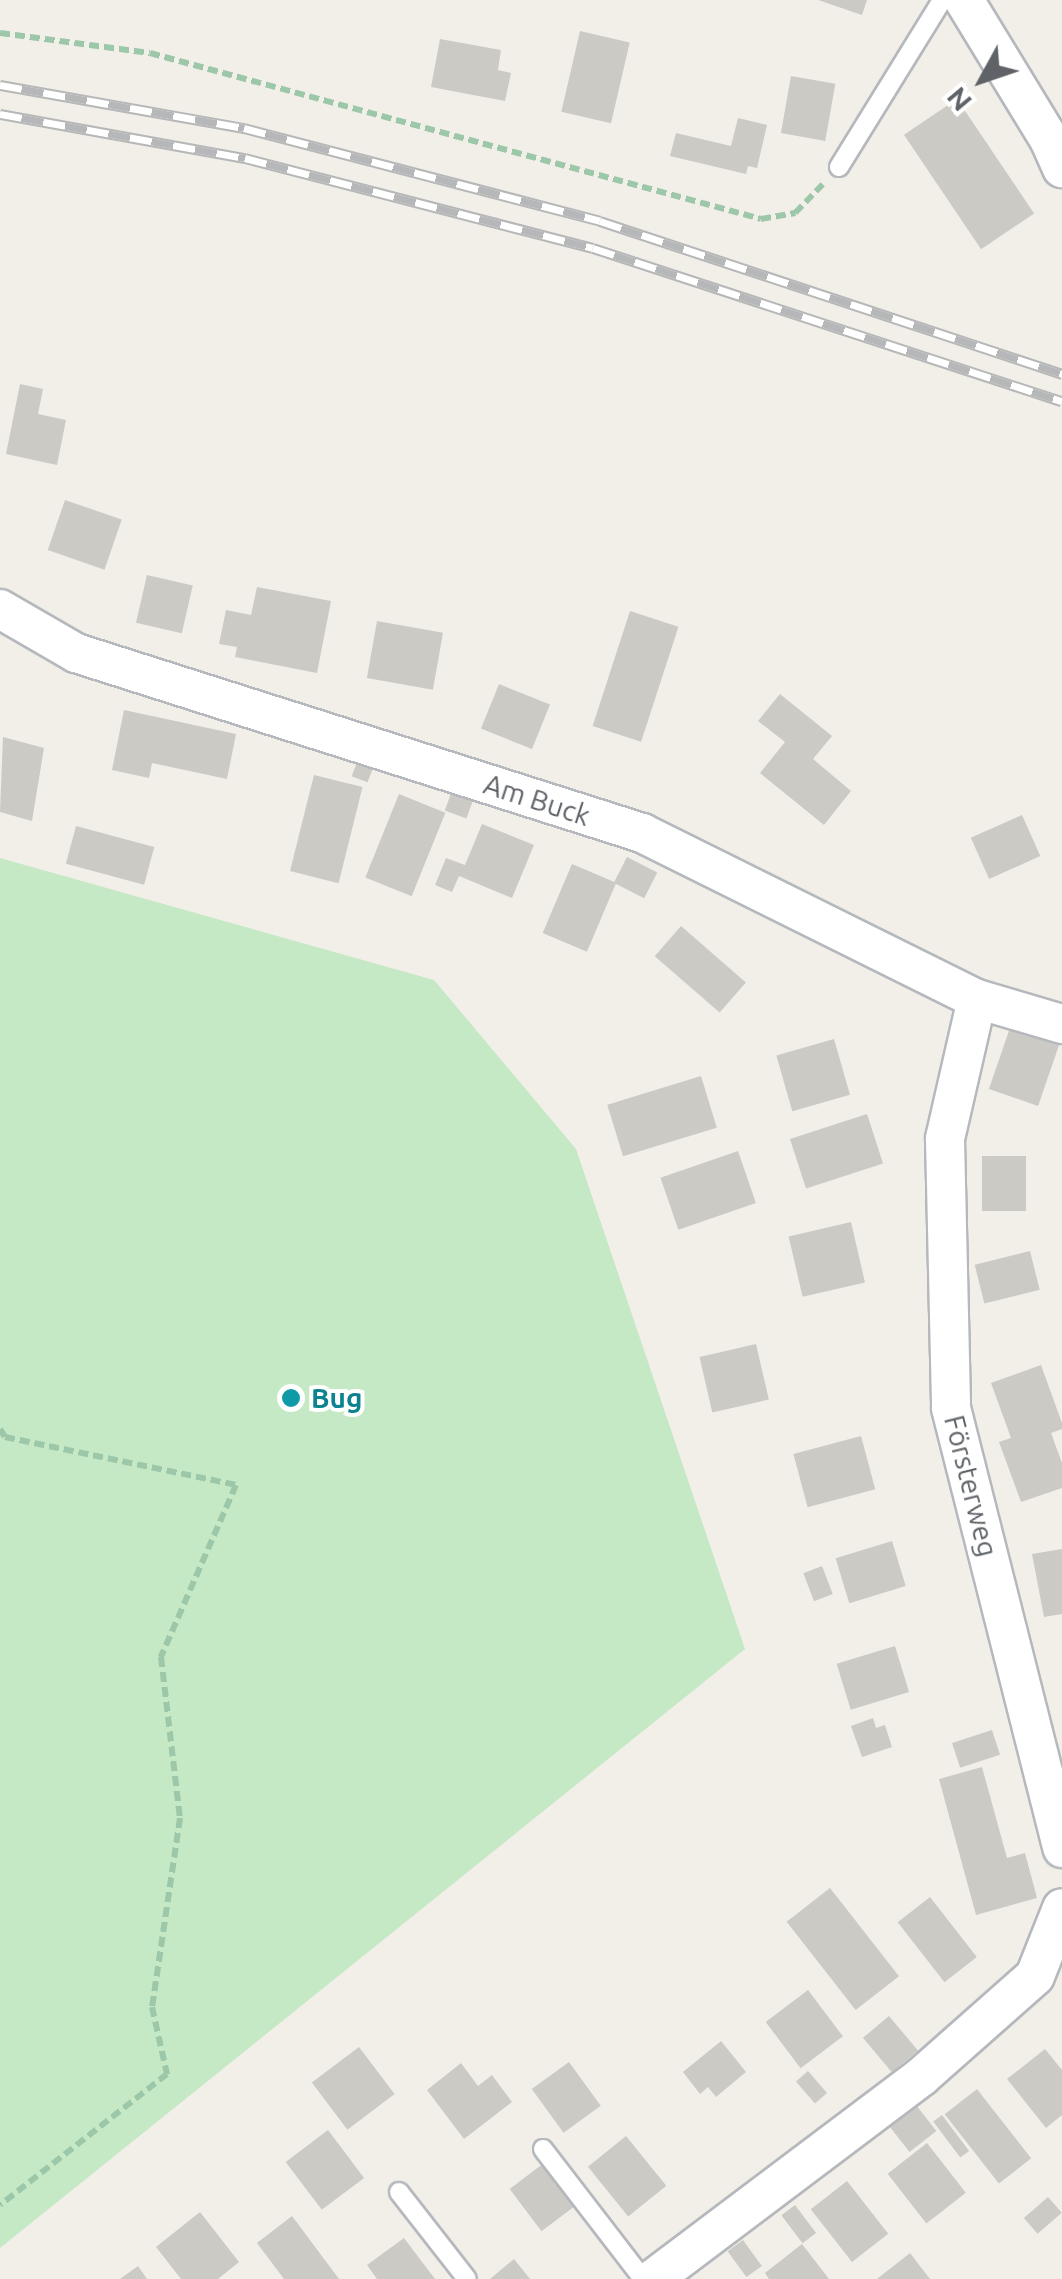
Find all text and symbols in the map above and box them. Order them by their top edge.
north arrow [932,30,1032,130]
text: N [940,82,977,118]
street label: Am Buck [480,767,594,833]
place label: Bug [311,1381,362,1415]
marker: Bug [280,1387,302,1409]
street label: Försterweg [937,1412,1005,1560]

